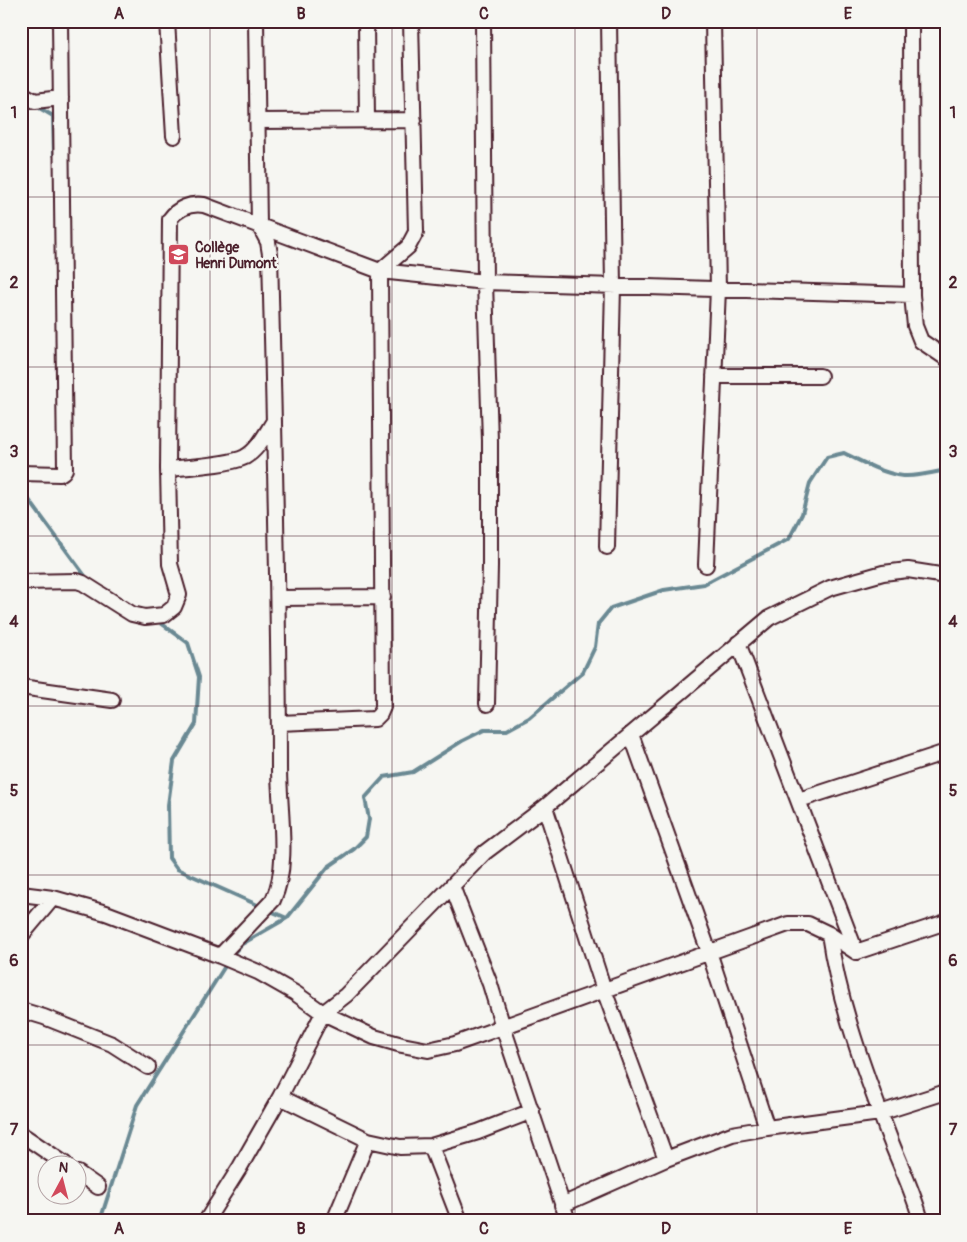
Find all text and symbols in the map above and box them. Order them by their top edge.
text: A [114,4,125,24]
text: B [296,4,306,24]
text: C [479,4,489,24]
text: D [661,4,671,24]
text: E [844,4,853,24]
text: 1 [11,103,17,123]
text: 1 [950,103,956,123]
place label: Collège Henri Dumont [195,239,277,272]
school or university icon: Collège Henri Dumont [167,243,191,267]
text: 2 [10,273,19,293]
text: 2 [949,273,958,293]
text: 3 [10,442,19,462]
text: 3 [949,442,958,462]
text: 4 [9,612,19,632]
text: 4 [948,612,958,632]
text: 5 [10,781,19,801]
text: 5 [949,781,958,801]
text: 6 [9,951,19,971]
text: 6 [948,951,958,971]
text: 7 [10,1120,19,1140]
text: 7 [949,1120,958,1140]
north arrow [38,1154,88,1204]
text: N [58,1159,69,1177]
text: A [114,1219,125,1239]
text: B [296,1219,306,1239]
text: C [479,1219,489,1239]
text: D [661,1219,671,1239]
text: E [844,1219,853,1239]

